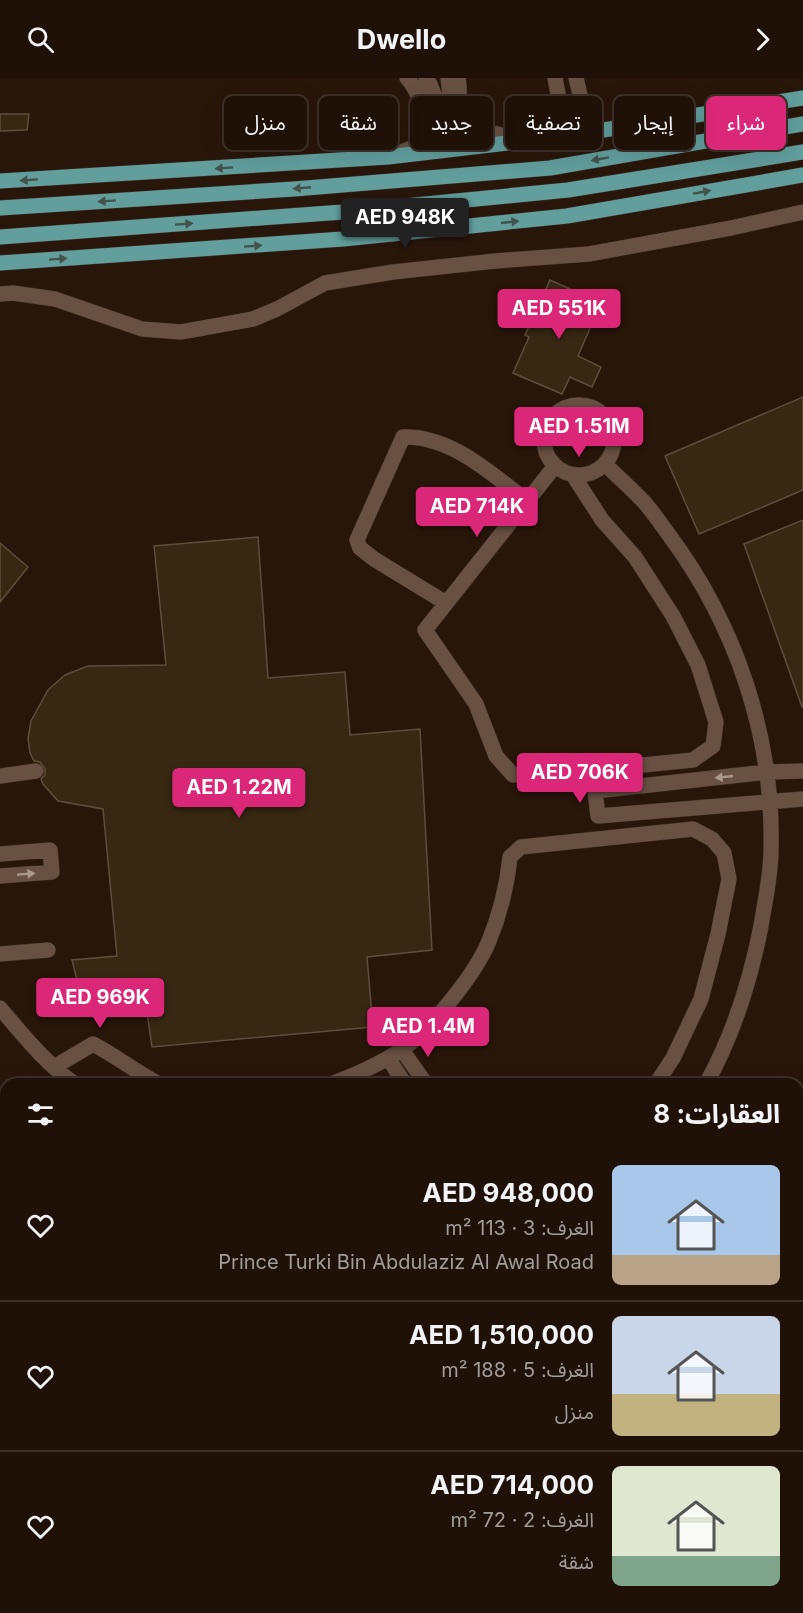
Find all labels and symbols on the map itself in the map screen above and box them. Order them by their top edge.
one-way arrow [591,155,610,164]
one-way arrow [215,163,234,173]
one-way arrow [20,175,39,185]
one-way arrow [293,183,312,193]
one-way arrow [693,187,712,196]
one-way arrow [98,196,117,206]
pin: AED 948K [343,198,467,249]
one-way arrow [500,217,519,227]
one-way arrow [175,219,194,228]
one-way arrow [243,241,262,250]
one-way arrow [49,254,68,264]
pin: AED 551K [497,289,621,340]
pin: AED 1.51M [510,407,648,458]
pin: AED 714K [415,487,539,538]
pin: AED 706K [518,753,642,804]
pin: AED 1.22M [170,768,308,819]
one-way arrow [714,772,733,782]
one-way arrow [17,869,36,879]
pin: AED 969K [38,978,162,1029]
pin: AED 1.4M [366,1007,490,1058]

